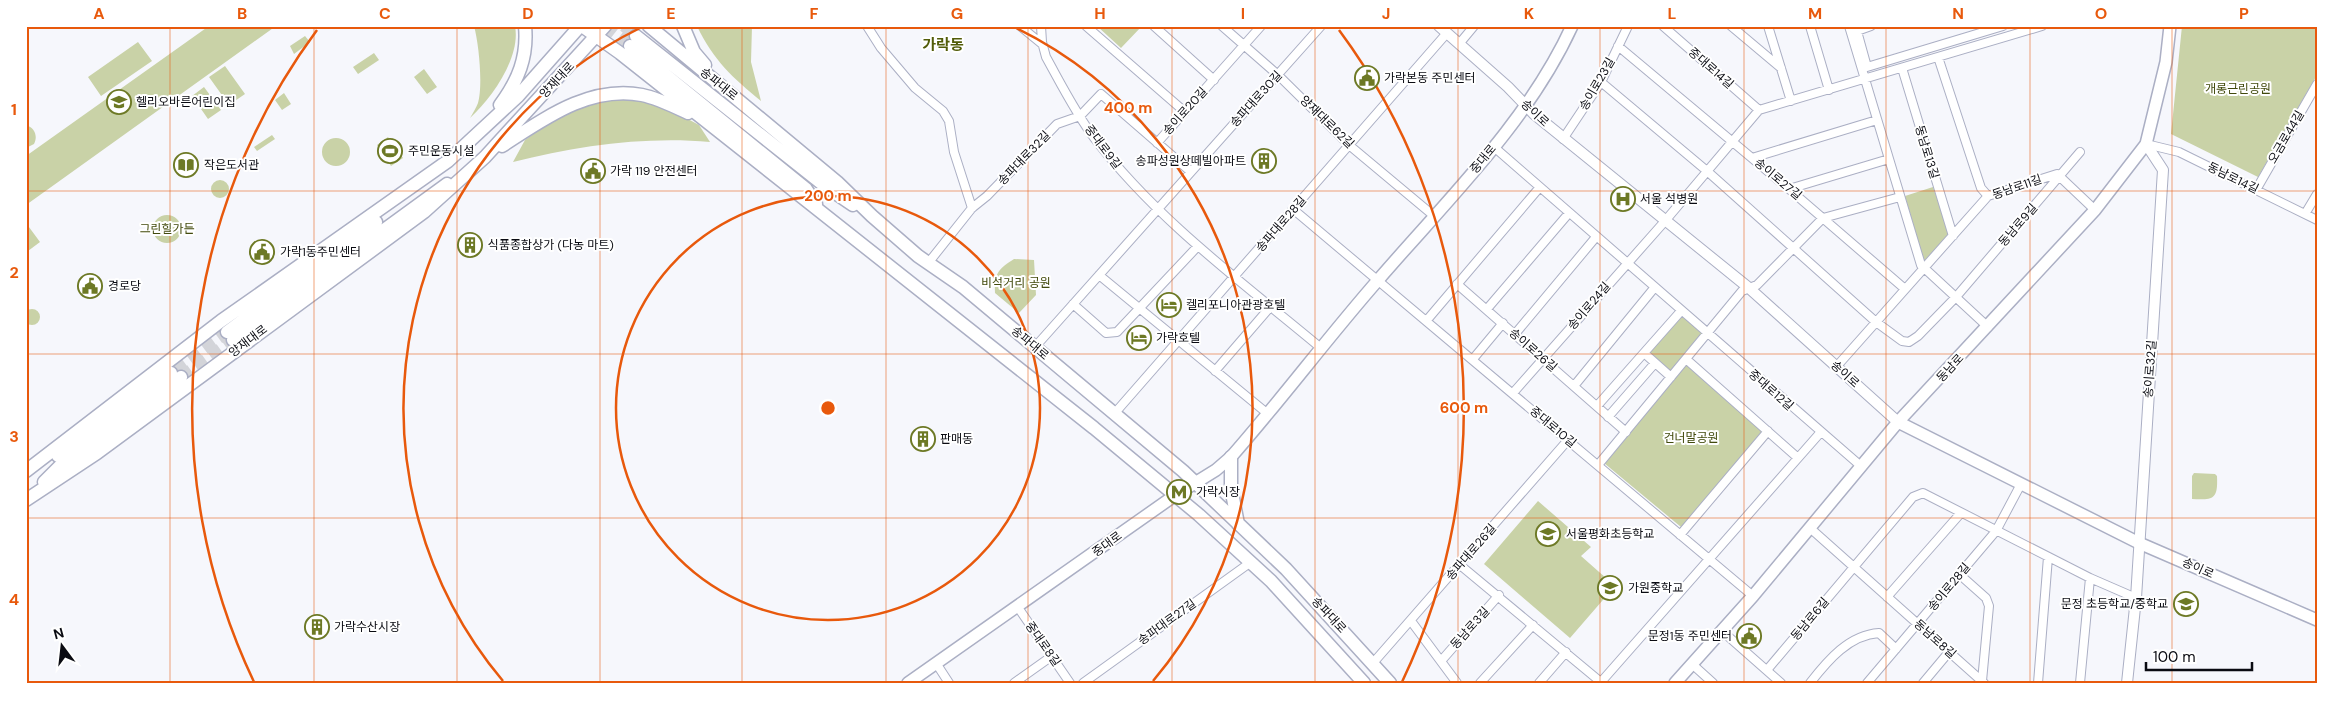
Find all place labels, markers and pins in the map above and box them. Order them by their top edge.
public building icon: 가락본동 주민센터 [1354,65,1380,91]
place label: 가락본동 주민센터 [1384,70,1476,86]
school or university icon: 헬리오바른어린이집 [106,89,132,115]
place label: 헬리오바른어린이집 [136,94,235,110]
sports icon: 주민운동시설 [377,138,403,164]
place label: 주민운동시설 [408,143,474,159]
building icon: 송파성원상떼빌아파트 [1251,148,1277,174]
library icon: 작은도서관 [173,152,199,178]
place label: 송파성원상떼빌아파트 [1136,153,1246,169]
place label: 작은도서관 [204,157,259,173]
public building icon: 가락 119 안전센터 [580,158,606,184]
place label: 가락 119 안전센터 [610,163,698,179]
hospital icon: 서울 석병원 [1610,186,1636,212]
place label: 서울 석병원 [1640,191,1698,207]
building icon: 식품종합상가 (다농 마트) [457,232,483,258]
place label: 식품종합상가 (다농 마트) [488,237,614,253]
public building icon: 가락1동주민센터 [249,239,275,265]
place label: 가락1동주민센터 [280,244,361,260]
public building icon: 경로당 [77,273,103,299]
place label: 경로당 [108,278,141,294]
hotel icon: 켈리포니아관광호텔 [1156,292,1182,318]
place label: 켈리포니아관광호텔 [1186,297,1285,313]
hotel icon: 가락호텔 [1126,325,1152,351]
place label: 가락호텔 [1156,330,1200,346]
centre of rings [819,399,837,417]
building icon: 판매동 [910,426,936,452]
place label: 판매동 [940,431,973,447]
metro station icon: 가락시장 [1166,479,1192,505]
place label: 가락시장 [1196,484,1240,500]
school or university icon: 서울평화초등학교 [1535,521,1561,547]
place label: 서울평화초등학교 [1566,526,1654,542]
school or university icon: 가원중학교 [1597,575,1623,601]
place label: 가원중학교 [1628,580,1683,596]
school or university icon: 문정 초등학교/중학교 [2173,591,2199,617]
place label: 문정 초등학교/중학교 [2061,596,2168,612]
building icon: 가락수산시장 [304,614,330,640]
place label: 가락수산시장 [334,619,400,635]
public building icon: 문정1동 주민센터 [1736,623,1762,649]
place label: 문정1동 주민센터 [1648,628,1732,644]

